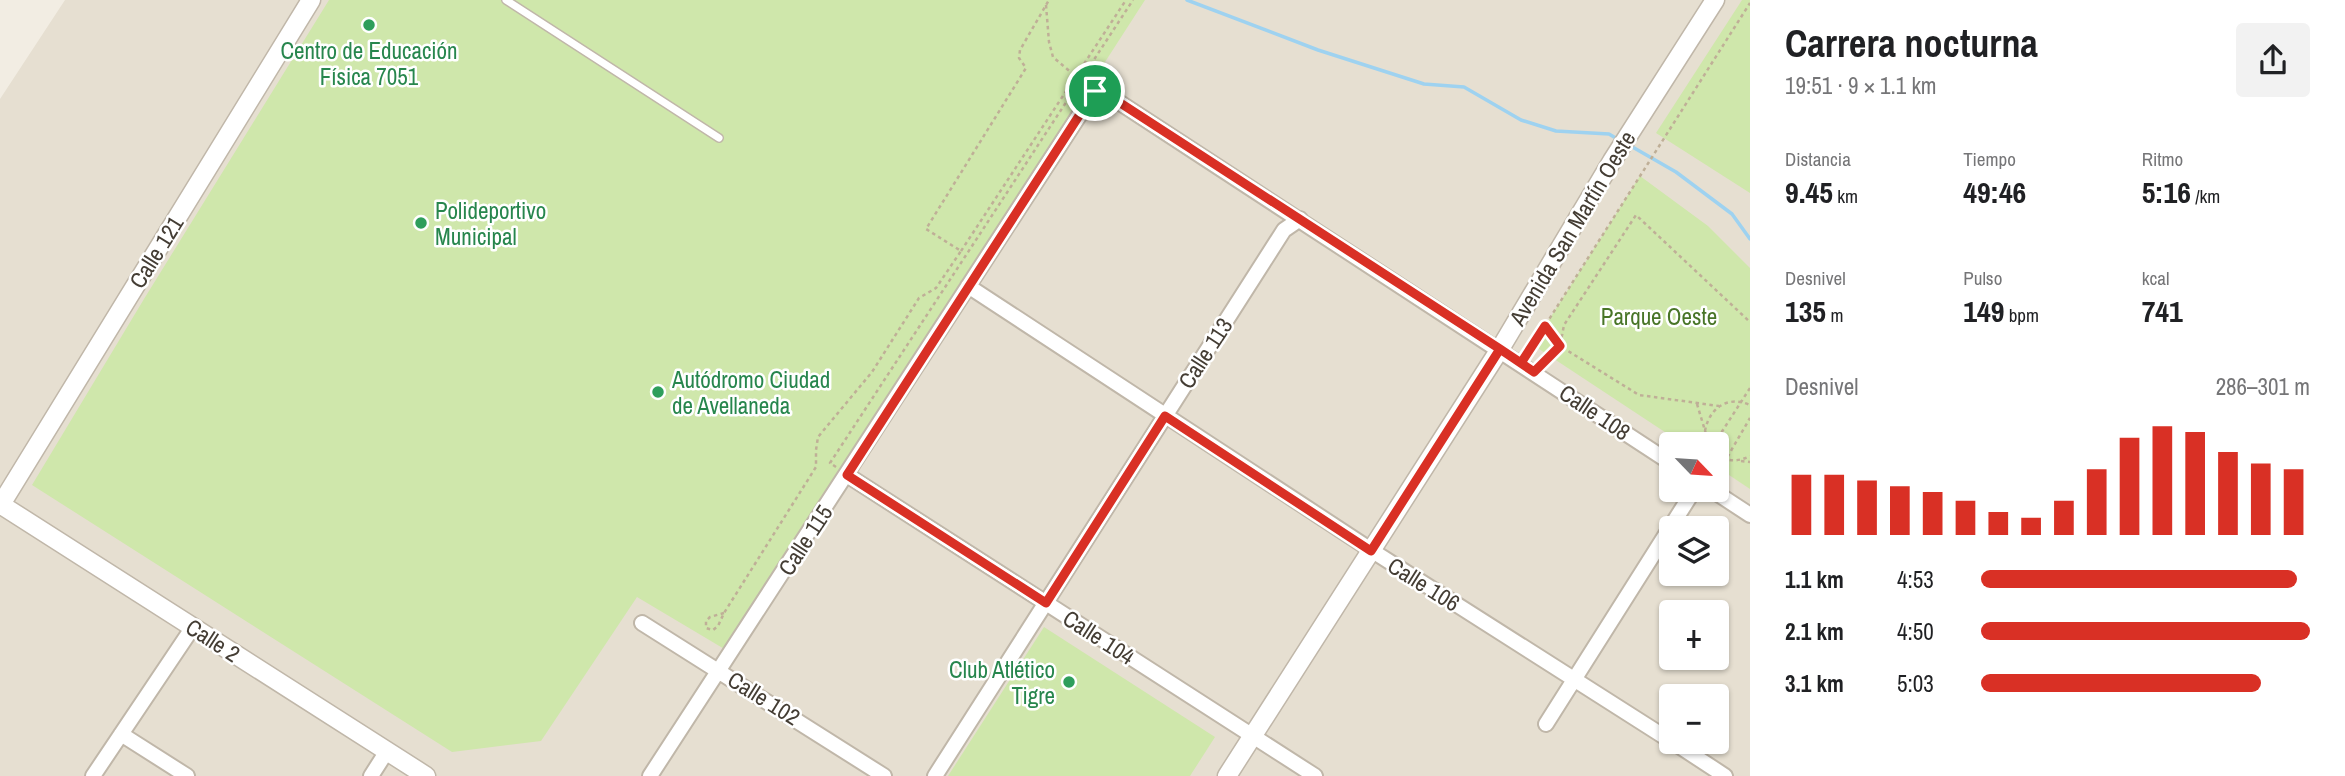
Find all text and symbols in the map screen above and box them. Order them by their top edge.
marker: Centro de Educación Física 7051 [361,17,377,33]
text: Carrera nocturna [1785,18,2038,69]
button: share [2236,23,2310,97]
place label: Centro de Educación Física 7051 [280,35,458,92]
pin [1065,61,1125,121]
text: 19:51 · 9 × 1.1 km [1785,70,1937,101]
icon: arrive [1076,72,1114,110]
street label: Avenida San Martín Oeste [1501,125,1642,332]
text: Distancia [1785,146,1851,172]
text: Tiempo [1963,146,2016,172]
text: Ritmo [2142,146,2183,172]
text: 9.45 [1785,172,1833,212]
text: 49:46 [1963,172,2026,212]
text: 5:16 [2142,172,2191,212]
text: km [1833,183,1858,209]
text: /km [2191,183,2220,209]
place label: Polideportivo Municipal [435,195,546,252]
street label: Calle 121 [122,210,191,294]
marker: Polideportivo Municipal [413,215,429,231]
text: Desnivel [1785,265,1846,291]
text: Pulso [1963,265,2002,291]
text: kcal [2142,265,2169,291]
text: 135 [1785,291,1826,331]
text: 149 [1963,291,2004,331]
text: 741 [2142,291,2183,331]
park label: Parque Oeste [1601,301,1717,332]
text: m [1826,302,1843,328]
text: bpm [2004,302,2039,328]
street label: Calle 113 [1171,312,1239,394]
place label: Autódromo Ciudad de Avellaneda [671,364,830,421]
text: Desnivel [1785,371,1858,402]
text: 286–301 m [2216,371,2310,402]
street label: Calle 108 [1553,377,1637,447]
marker: Autódromo Ciudad de Avellaneda [650,384,666,400]
north arrow [1659,432,1729,502]
map controls [1659,432,1729,754]
street label: Calle 115 [771,499,839,581]
button: layers [1659,516,1729,586]
street label: Calle 106 [1382,550,1466,618]
text: 1.1 km [1785,564,1844,595]
text: 4:53 [1897,564,1934,595]
button: + [1659,600,1729,670]
street label: Calle 104 [1057,602,1141,672]
street label: Calle 2 [180,611,246,669]
text: 2.1 km [1785,616,1844,647]
text: 4:50 [1897,616,1934,647]
place label: Club Atlético Tigre [949,654,1055,711]
street label: Calle 102 [722,664,806,732]
text: 3.1 km [1785,668,1844,699]
text: 5:03 [1897,668,1934,699]
marker: Club Atlético Tigre [1061,674,1077,690]
button: − [1659,684,1729,754]

